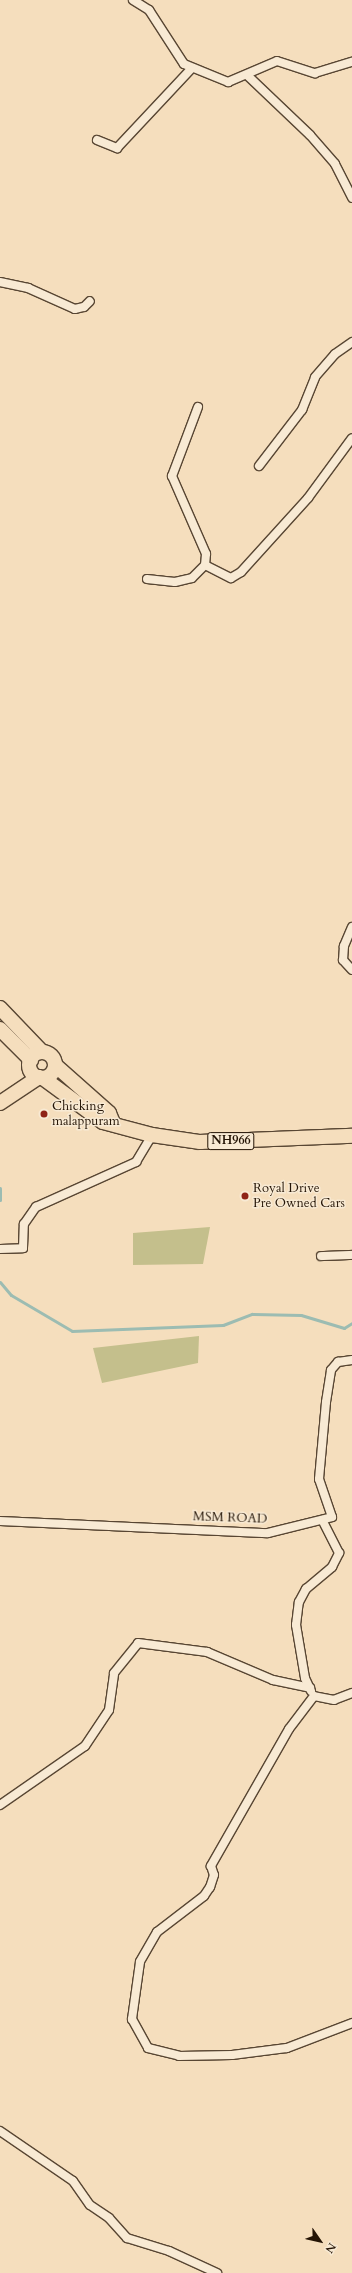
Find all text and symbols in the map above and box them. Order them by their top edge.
place label: Chicking malappuram [52,1099,120,1130]
marker: Chicking malappuram [39,1109,49,1119]
road number: NH966 [207,1131,255,1151]
place label: Royal Drive Pre Owned Cars [253,1181,345,1212]
marker: Royal Drive Pre Owned Cars [240,1191,250,1201]
street label: MSM ROAD [192,1509,268,1527]
north arrow [300,2221,340,2261]
text: N [321,2240,339,2256]

